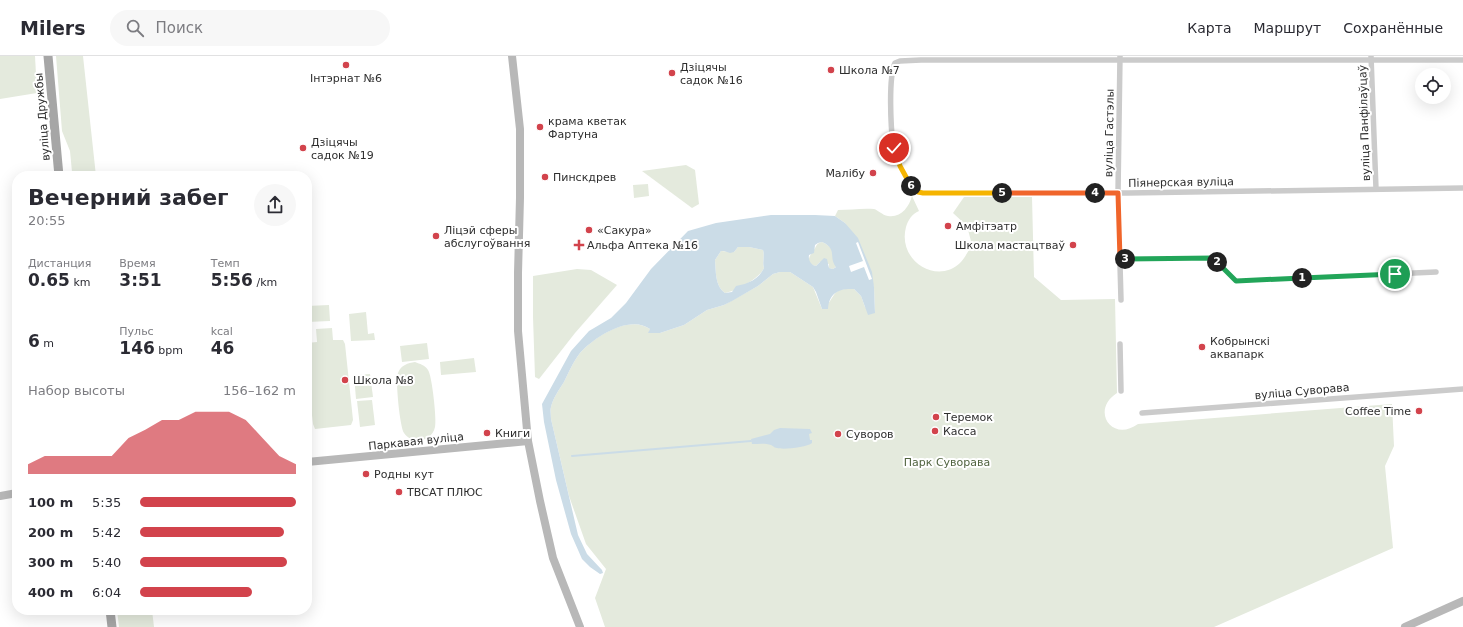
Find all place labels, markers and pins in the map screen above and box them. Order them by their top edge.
marker: Інтэрнат №6 [341,60,351,70]
place label: Дзіцячы садок №16 [680,61,743,87]
place label: Школа №7 [839,64,900,77]
marker: Школа №7 [826,65,836,75]
marker: Дзіцячы садок №16 [667,68,677,78]
place label: Інтэрнат №6 [310,72,382,85]
place label: крама кветак Фартуна [548,115,627,141]
marker: крама кветак Фартуна [535,122,545,132]
pin [877,131,911,165]
place label: Дзіцячы садок №19 [311,136,374,162]
marker: Дзіцячы садок №19 [298,143,308,153]
place label: Малібу [825,167,865,180]
marker: Малібу [868,168,878,178]
place label: Пинскдрев [553,171,616,184]
marker: Пинскдрев [540,172,550,182]
pin: 6 [901,176,921,196]
pin: 5 [992,183,1012,203]
pin: 4 [1085,183,1105,203]
place label: Амфітэатр [956,220,1017,233]
marker: Амфітэатр [943,221,953,231]
place label: Ліцэй сферы абслугоўвання [444,224,530,250]
place label: «Сакура» [597,224,652,237]
marker: «Сакура» [584,225,594,235]
marker: Ліцэй сферы абслугоўвання [431,231,441,241]
place label: Альфа Аптека №16 [587,239,698,252]
place label: Школа мастацтваў [955,239,1065,252]
marker: Альфа Аптека №16 [574,240,584,250]
marker: Школа мастацтваў [1068,240,1078,250]
pin: 3 [1115,249,1135,269]
pin: 2 [1207,252,1227,272]
pin [1378,257,1412,291]
pin: 1 [1292,268,1312,288]
place label: Кобрынскі аквапарк [1210,335,1270,361]
marker: Кобрынскі аквапарк [1197,342,1207,352]
place label: Школа №8 [353,374,414,387]
marker: Школа №8 [340,375,350,385]
place label: Coffee Time [1345,405,1411,418]
marker: Coffee Time [1414,406,1424,416]
place label: Теремок [943,411,993,424]
marker: Теремок [931,412,941,422]
place label: Касса [943,425,976,438]
marker: Касса [930,426,940,436]
place label: Книги [495,427,530,440]
marker: Книги [482,428,492,438]
place label: Суворов [846,428,894,441]
marker: Суворов [833,429,843,439]
place label: Родны кут [374,468,434,481]
marker: Родны кут [361,469,371,479]
place label: ТВСАТ ПЛЮС [406,486,483,499]
marker: ТВСАТ ПЛЮС [394,487,404,497]

